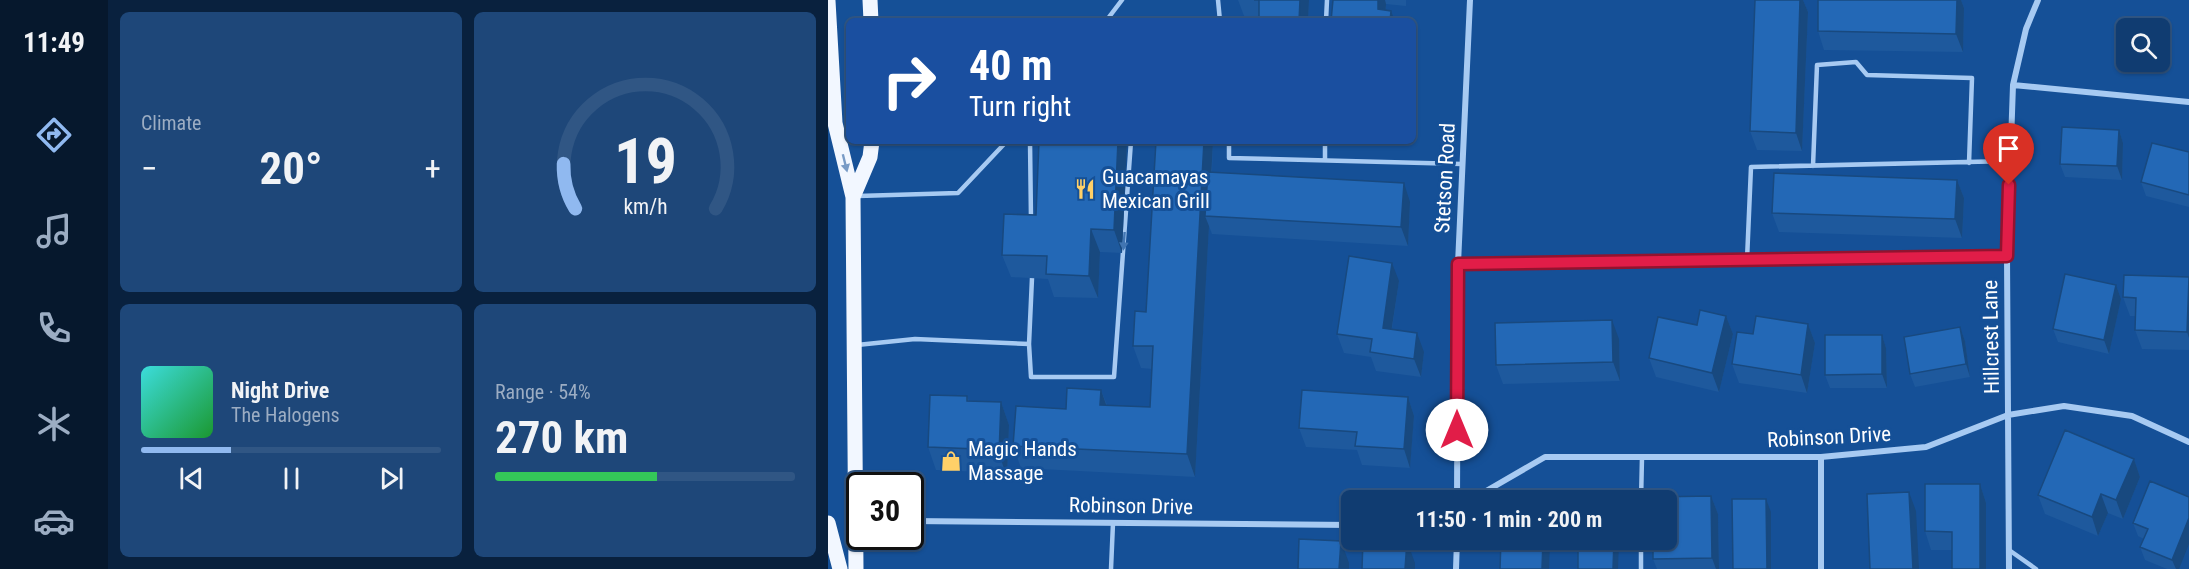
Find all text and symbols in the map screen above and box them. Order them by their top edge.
map controls [2116,18,2170,72]
button: search [2116,18,2170,72]
text: 11:49 [23,27,85,59]
text: 40 m [969,41,1052,90]
icon: right [870,42,948,120]
text: Turn right [969,91,1071,123]
text: Climate [141,111,201,135]
icon: directions [33,114,75,156]
street label: Stetson Road [1430,122,1460,234]
pin [1983,123,2034,185]
text: 19 [613,125,677,198]
icon: arrive [1992,132,2025,165]
text: 20° [260,142,323,195]
text: − [141,149,158,188]
text: + [425,149,441,188]
one-way arrow [841,154,851,172]
place label: Guacamayas Mexican Grill [1102,165,1210,213]
restaurant icon: Guacamayas Mexican Grill [1073,177,1097,201]
text: km/h [623,194,667,219]
icon: music [33,210,75,252]
one-way arrow [1119,232,1128,251]
street label: Hillcrest Lane [1978,280,2004,394]
icon: phone [33,307,75,349]
text: Night Drive [231,378,329,403]
text: Range · 54% [495,380,591,404]
position arrow [1425,398,1489,462]
icon: climate [33,403,75,445]
text: The Halogens [231,403,340,427]
text: 270 km [495,411,628,464]
street label: Robinson Drive [1766,422,1892,452]
place label: Magic Hands Massage [968,437,1077,485]
shop icon: Magic Hands Massage [939,449,963,473]
icon: previous [175,462,208,495]
icon: pause [275,462,308,495]
icon: next [375,462,408,495]
speed limit sign: 30 [846,472,924,550]
street label: Robinson Drive [1069,493,1193,519]
icon: car [33,500,75,542]
text: 11:50 · 1 min · 200 m [1416,507,1602,532]

